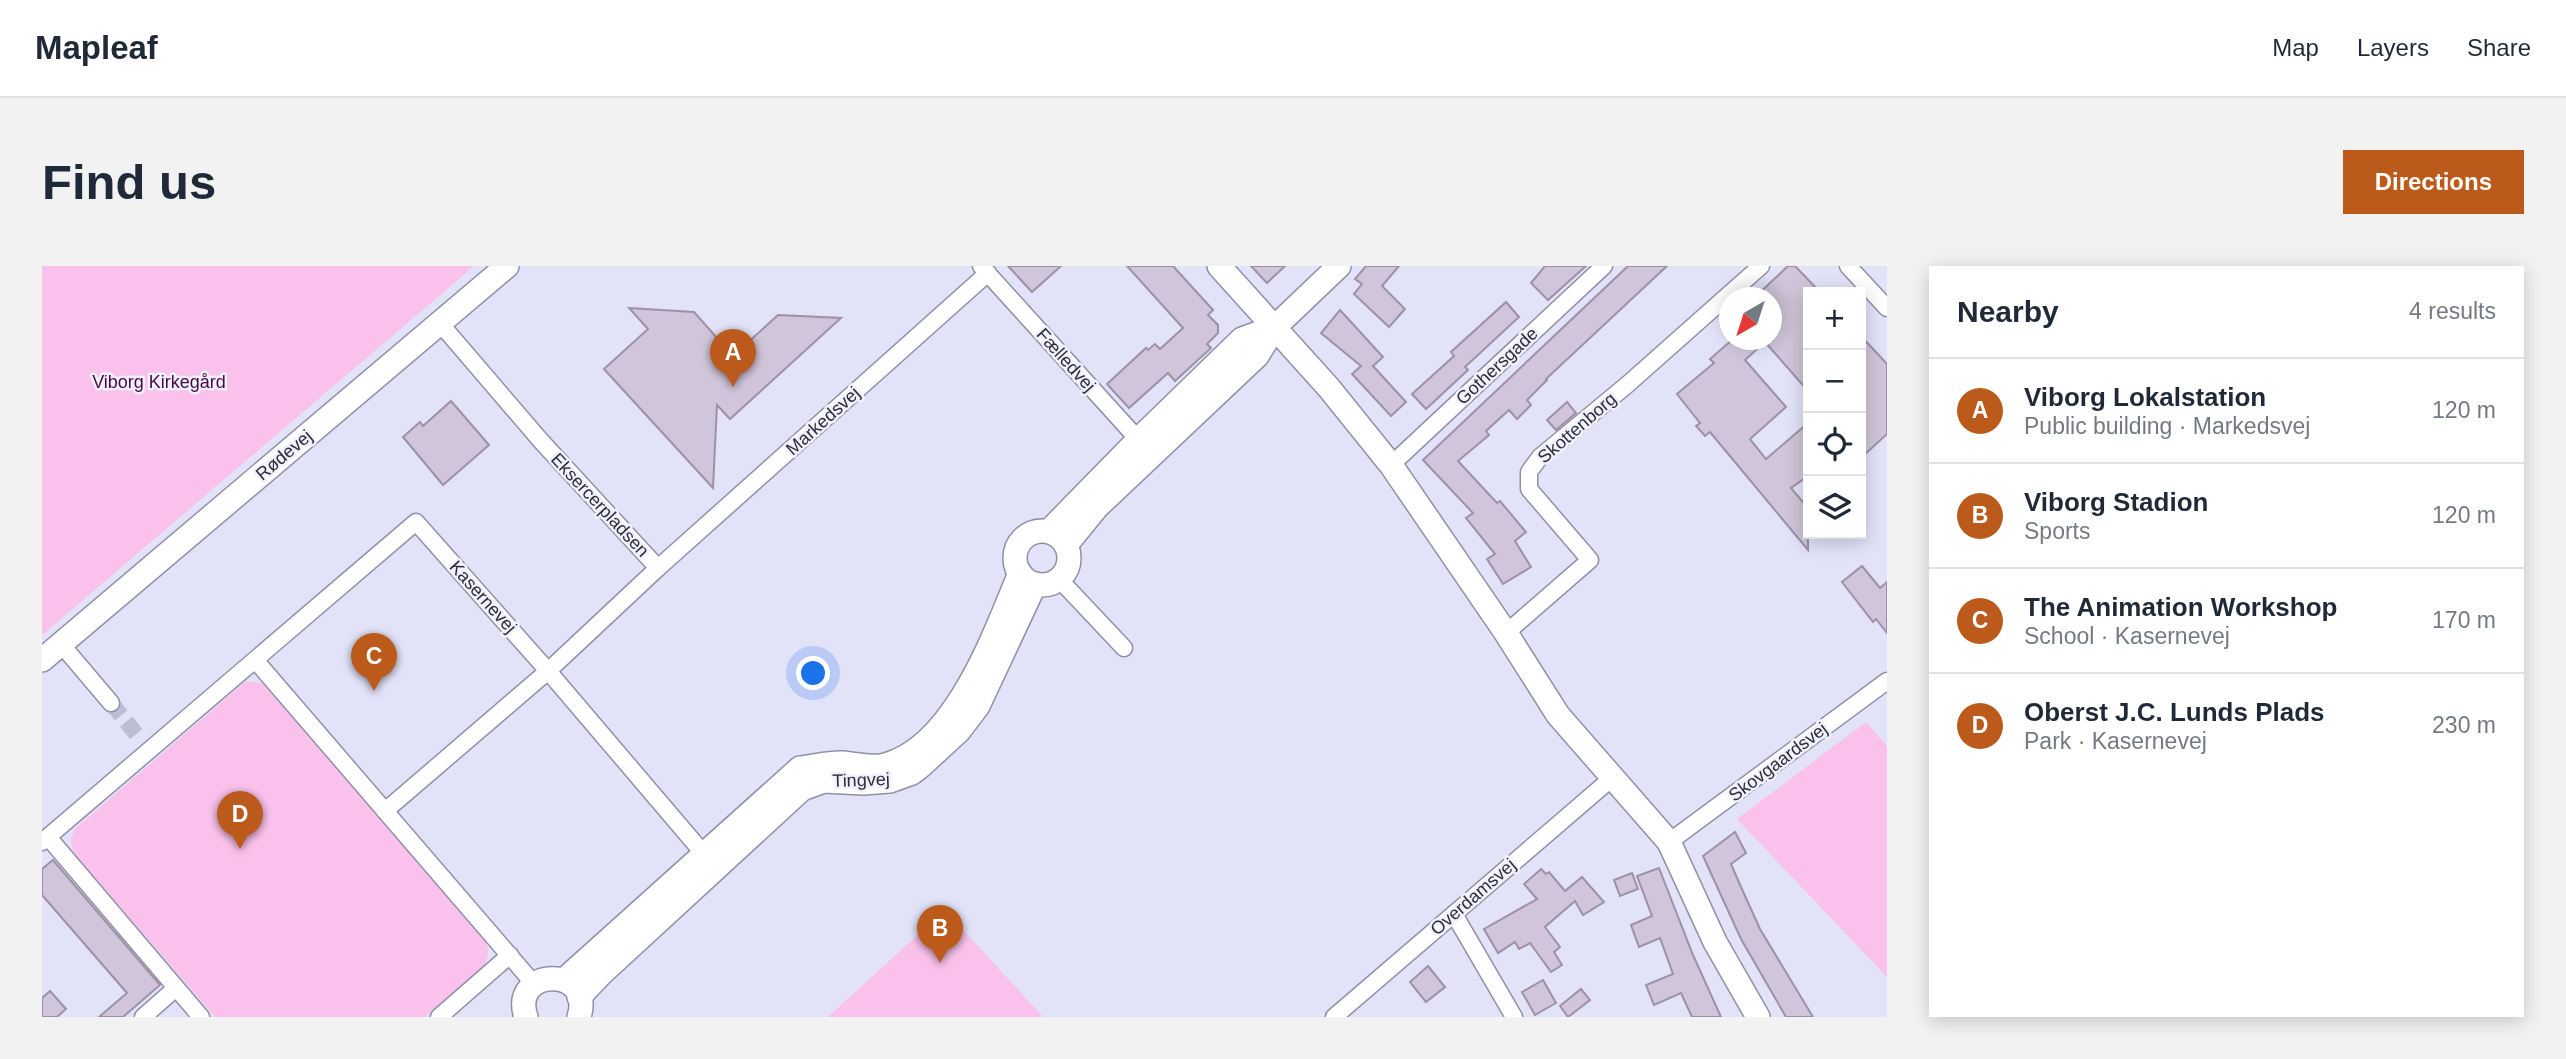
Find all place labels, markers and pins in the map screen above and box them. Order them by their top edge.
pin: A [710,329,756,387]
pin: C [351,633,397,691]
pin: D [217,791,263,849]
pin: B [917,905,963,963]

